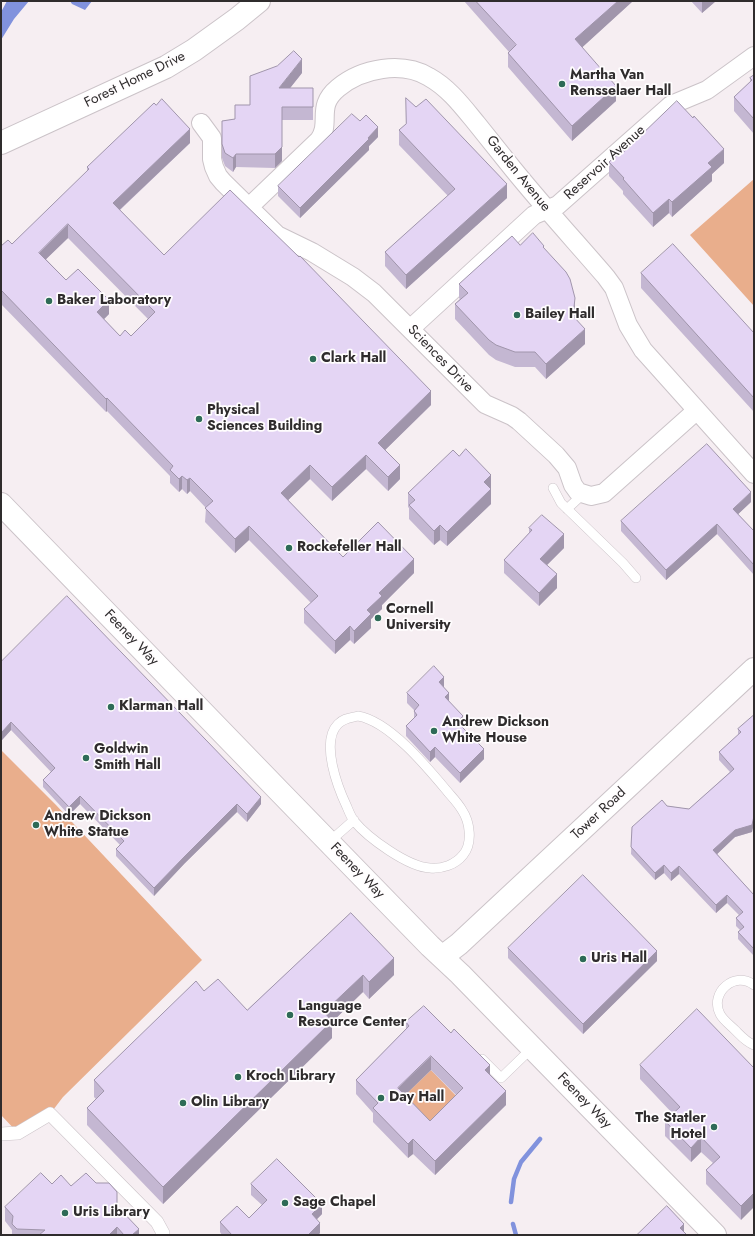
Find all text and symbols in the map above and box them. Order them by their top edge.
street label: Forest Home Drive [82,48,188,112]
place label: Martha Van Rensselaer Hall [570,68,671,100]
marker: Martha Van Rensselaer Hall [557,79,567,89]
street label: Reservoir Avenue [561,122,649,204]
street label: Garden Avenue [482,133,554,215]
place label: Baker Laboratory [57,293,171,309]
marker: Baker Laboratory [44,296,54,306]
place label: Bailey Hall [525,307,595,323]
marker: Bailey Hall [512,310,522,320]
street label: Sciences Drive [404,322,476,396]
place label: Clark Hall [321,351,386,367]
marker: Clark Hall [308,354,318,364]
place label: Physical Sciences Building [207,403,322,436]
marker: Physical Sciences Building [194,414,204,424]
place label: Rockefeller Hall [297,540,402,556]
marker: Rockefeller Hall [284,543,294,553]
place label: Cornell University [386,602,451,634]
street label: Feeney Way [100,607,162,669]
marker: Cornell University [373,613,383,623]
place label: Klarman Hall [119,699,203,715]
marker: Klarman Hall [106,702,116,712]
place label: Andrew Dickson White House [442,715,549,748]
marker: Andrew Dickson White House [429,726,439,736]
place label: Goldwin Smith Hall [94,742,161,774]
marker: Goldwin Smith Hall [81,753,91,763]
street label: Tower Road [568,785,630,843]
place label: Andrew Dickson White Statue [44,809,151,842]
marker: Andrew Dickson White Statue [31,820,41,830]
street label: Feeney Way [326,840,388,902]
place label: Uris Hall [591,951,647,967]
marker: Uris Hall [578,954,588,964]
place label: Language Resource Center [298,999,407,1032]
marker: Language Resource Center [285,1010,295,1020]
place label: Kroch Library [246,1069,335,1085]
street label: Feeney Way [553,1070,615,1132]
marker: Kroch Library [233,1072,243,1082]
place label: Day Hall [389,1090,444,1106]
marker: Day Hall [376,1093,386,1103]
place label: Olin Library [191,1095,269,1111]
marker: Olin Library [178,1098,188,1108]
place label: The Statler Hotel [635,1111,706,1144]
marker: The Statler Hotel [709,1122,719,1132]
place label: Sage Chapel [293,1195,376,1211]
marker: Sage Chapel [280,1198,290,1208]
place label: Uris Library [73,1205,150,1221]
marker: Uris Library [60,1208,70,1218]

